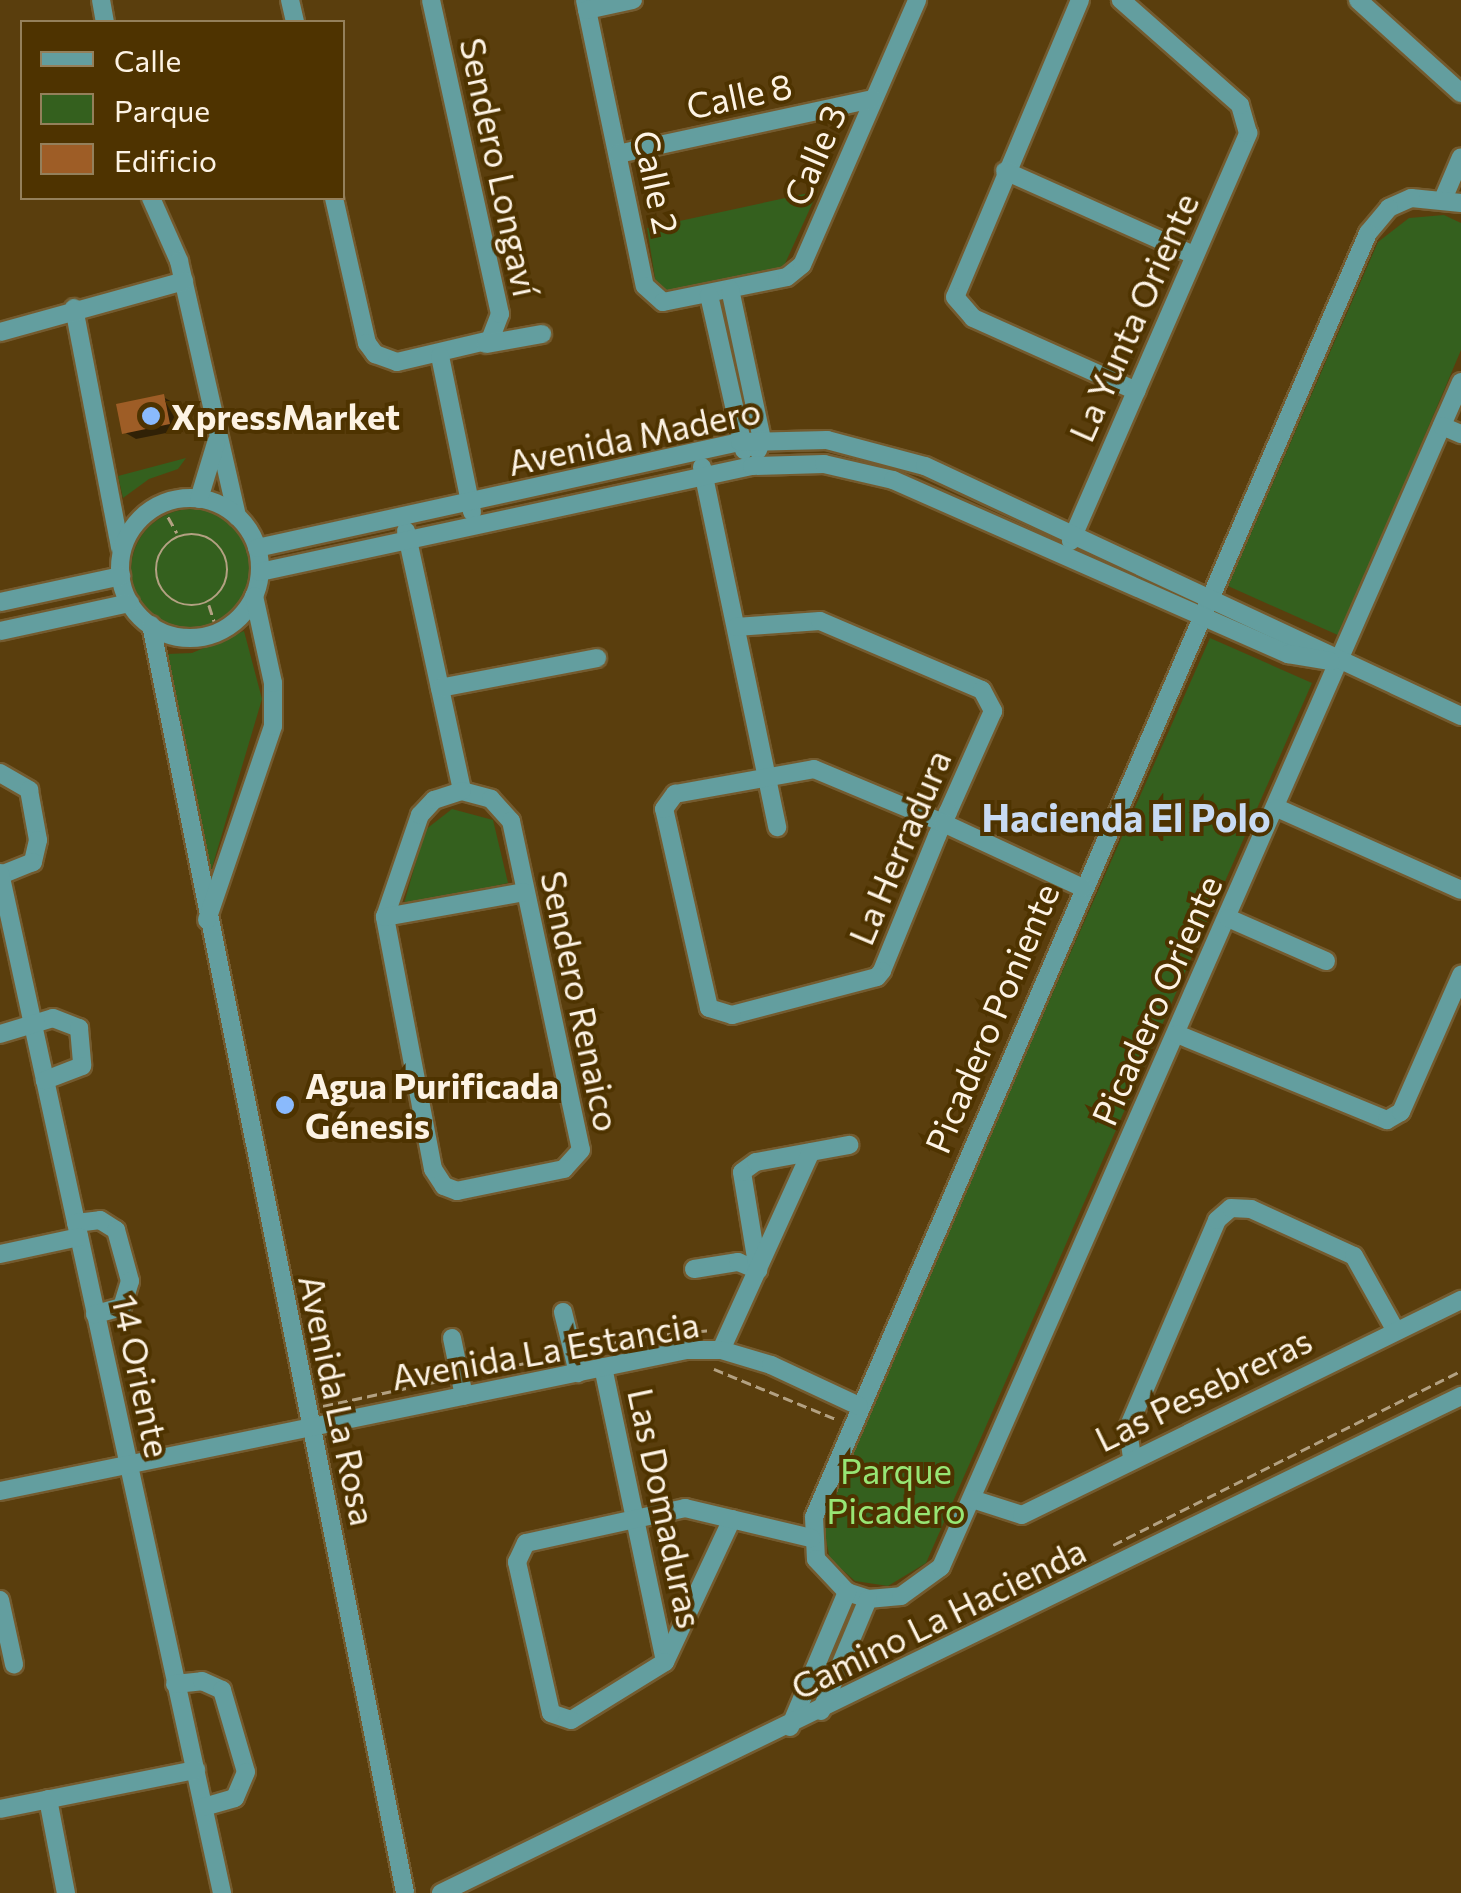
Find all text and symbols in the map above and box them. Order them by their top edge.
legend [20,20,345,200]
street label: Sendero Longaví [452,34,548,300]
text: Calle [114,41,181,78]
street label: Calle 8 [683,63,795,127]
text: Parque [114,91,210,128]
street label: Calle 3 [774,98,854,212]
street label: Calle 2 [626,126,688,238]
text: Edificio [114,141,217,178]
street label: La Yunta Oriente [1059,186,1207,448]
street label: Avenida Madero [504,389,764,483]
place label: XpressMarket [171,395,400,437]
marker: XpressMarket [140,405,162,427]
street label: La Herradura [839,743,959,951]
district label: Hacienda El Polo [981,794,1271,840]
street label: Sendero Renaico [533,867,629,1135]
street label: Picadero Oriente [1082,869,1230,1131]
street label: Picadero Poniente [915,877,1067,1159]
place label: Agua Purificada Génesis [305,1064,559,1146]
marker: Agua Purificada Génesis [274,1094,296,1116]
street label: Avenida La Rosa [291,1271,385,1529]
street label: 14 Oriente [104,1291,180,1461]
street label: Avenida La Estancia [388,1302,702,1398]
street label: Las Pesebreras [1088,1318,1318,1460]
street label: Las Domaduras [620,1384,712,1632]
park label: Parque Picadero [826,1449,966,1531]
street label: Camino La Hacienda [784,1528,1092,1708]

